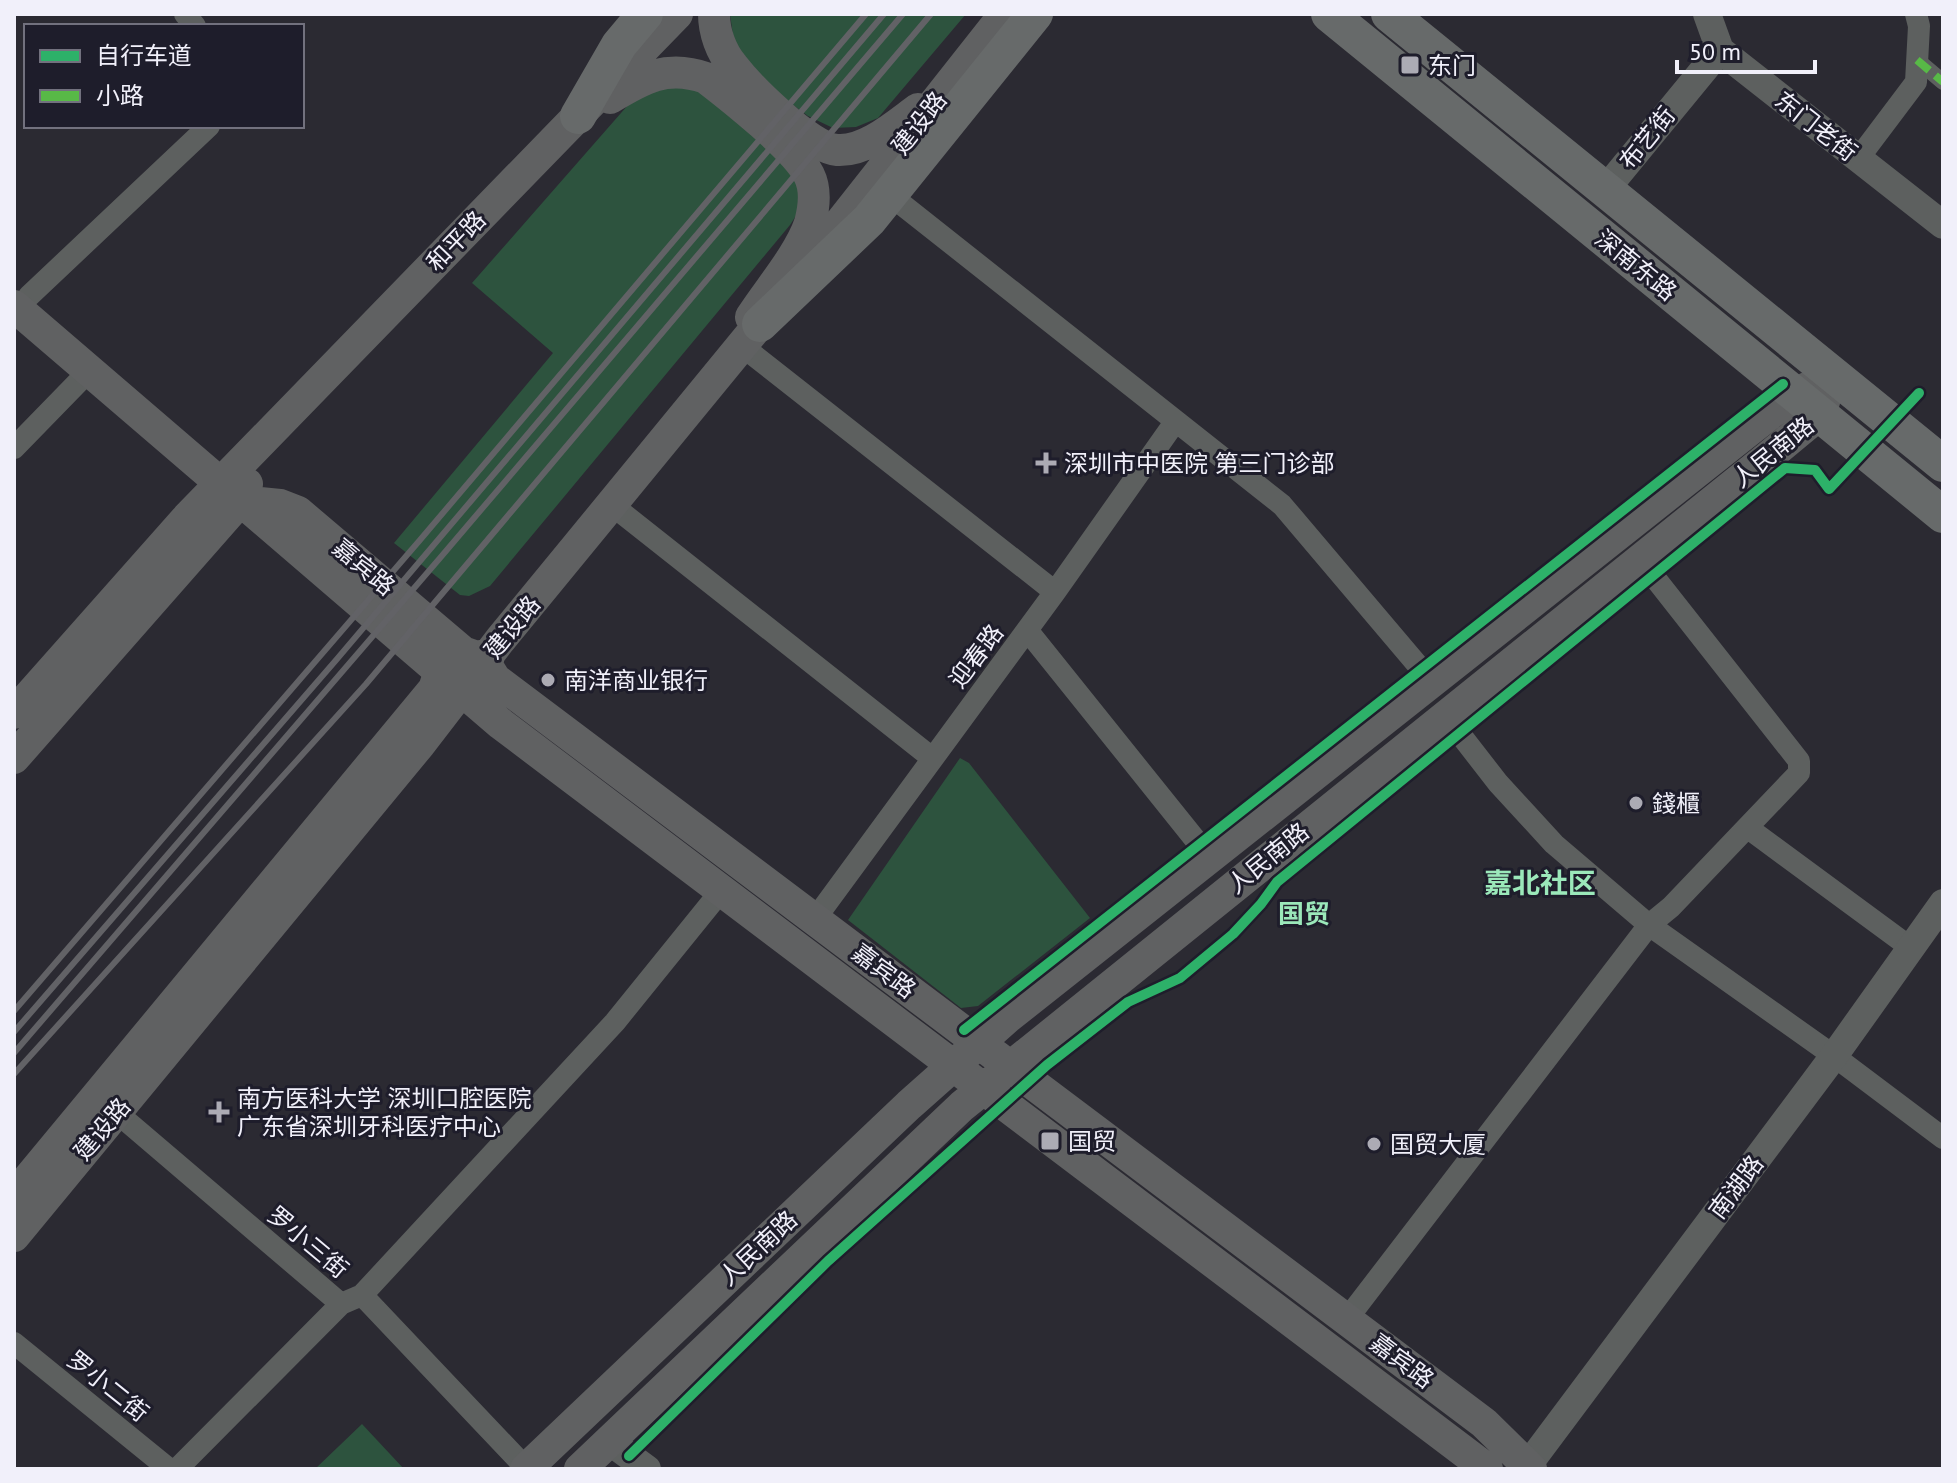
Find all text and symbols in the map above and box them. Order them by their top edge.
legend [24,24,304,128]
scale bar [1677,24,1815,74]
text: 50 m [1689,36,1741,67]
text: 自行车道 [96,40,192,71]
place label: 东门 [1428,50,1476,81]
marker: 东门 [1399,54,1421,76]
text: 小路 [96,80,144,111]
street label: 东门老街 [1769,84,1863,168]
street label: 建设路 [885,85,953,161]
street label: 布艺街 [1612,100,1682,176]
street label: 和平路 [420,204,492,278]
street label: 深南东路 [1589,223,1683,307]
street label: 人民南路 [1726,410,1820,494]
place label: 深圳市中医院 第三门诊部 [1064,448,1334,479]
marker: 深圳市中医院 第三门诊部 [1035,452,1057,474]
street label: 嘉宾路 [326,532,402,602]
street label: 建设路 [477,589,547,665]
street label: 迎春路 [942,618,1010,694]
place label: 南洋商业银行 [564,665,708,696]
marker: 南洋商业银行 [539,671,557,689]
place label: 錢櫃 [1652,788,1700,819]
marker: 錢櫃 [1627,794,1645,812]
street label: 人民南路 [1221,816,1315,900]
district label: 嘉北社区 [1484,864,1596,901]
district label: 国贸 [1278,897,1330,930]
street label: 嘉宾路 [846,937,922,1005]
place label: 南方医科大学 深圳口腔医院 广东省深圳牙科医疗中心 [237,1083,531,1142]
street label: 建设路 [67,1091,137,1167]
marker: 南方医科大学 深圳口腔医院 广东省深圳牙科医疗中心 [208,1101,230,1123]
place label: 国贸 [1068,1126,1116,1157]
place label: 国贸大厦 [1390,1129,1486,1160]
marker: 国贸 [1039,1130,1061,1152]
marker: 国贸大厦 [1365,1135,1383,1153]
street label: 南湖路 [1702,1149,1770,1225]
street label: 罗小三街 [261,1199,355,1285]
street label: 人民南路 [712,1204,804,1292]
street label: 嘉宾路 [1364,1327,1440,1395]
street label: 罗小二街 [61,1344,155,1428]

